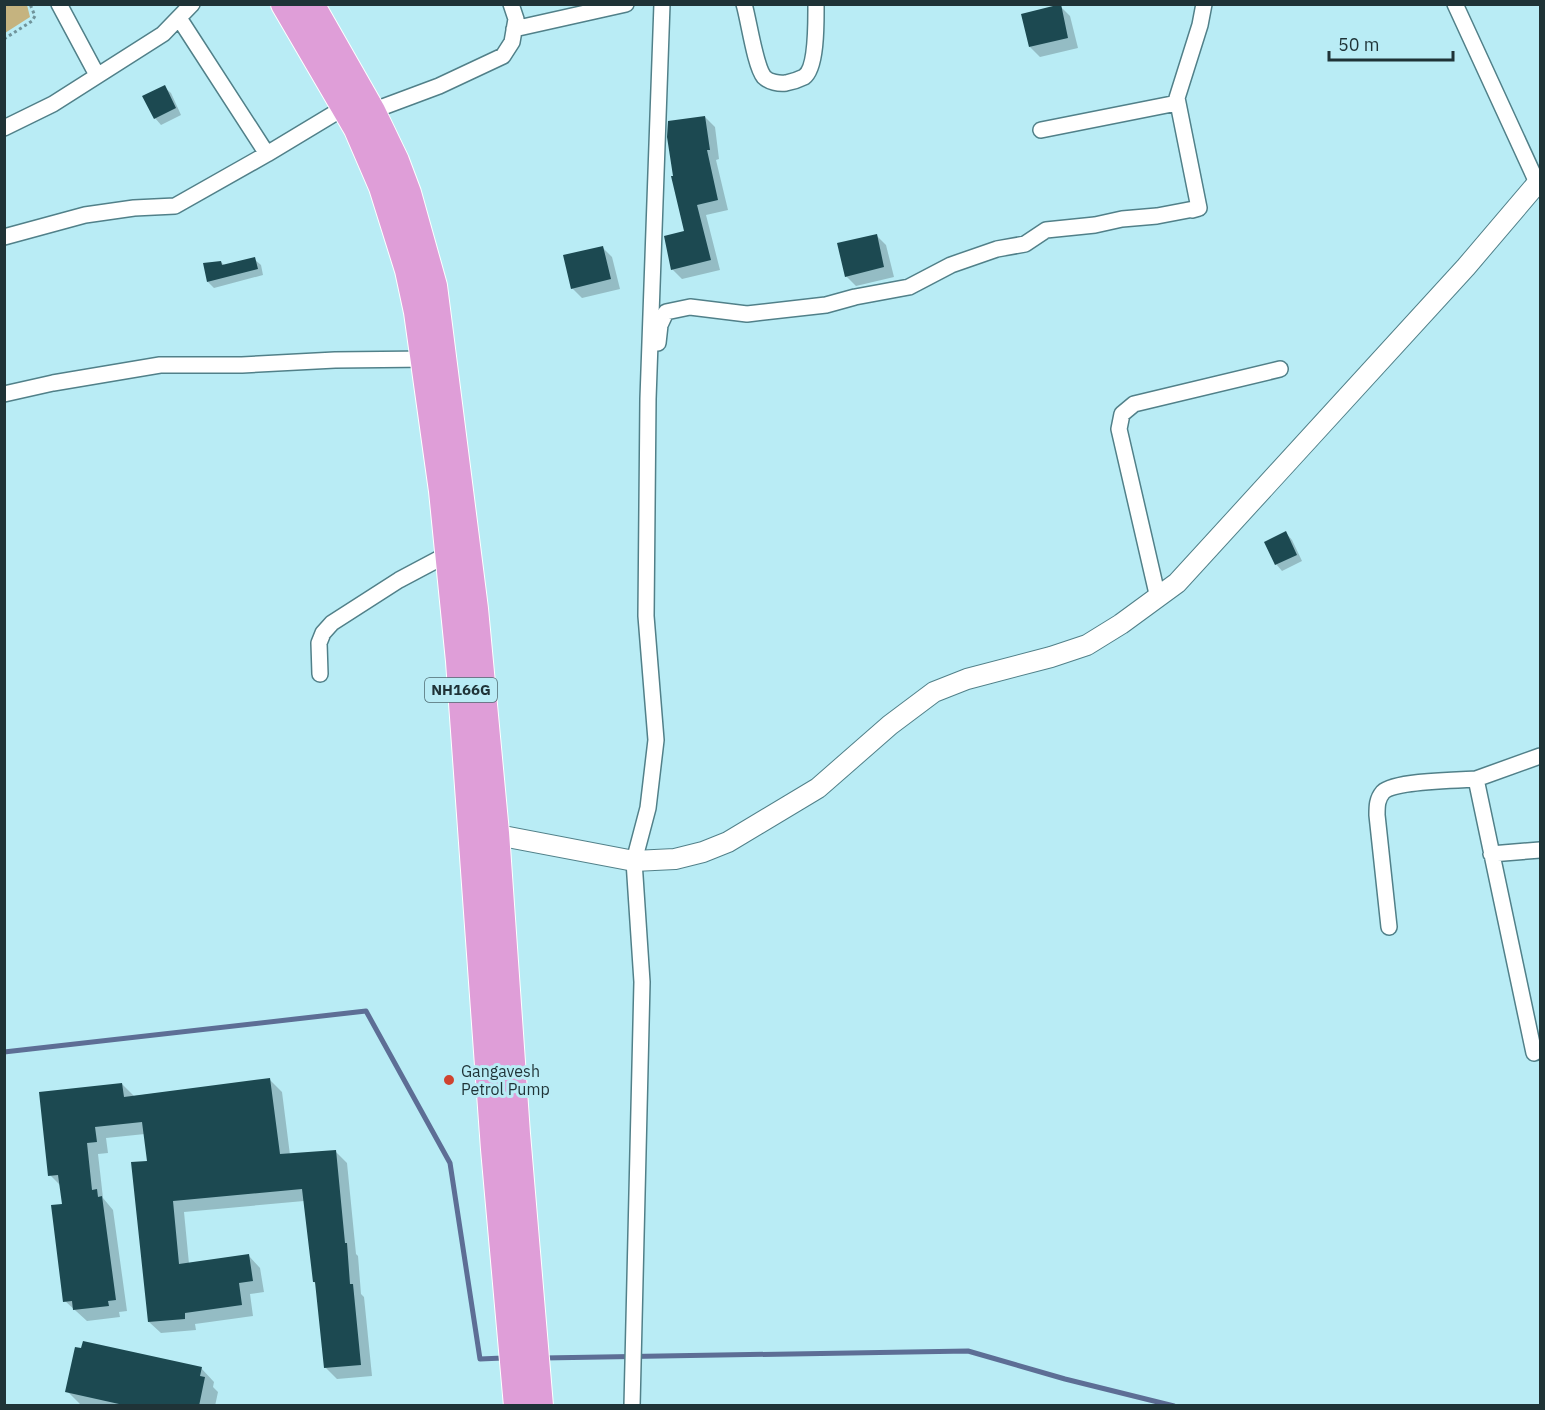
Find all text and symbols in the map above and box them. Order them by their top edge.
scale bar [1329,24,1454,62]
text: 50 m [1338,33,1380,56]
road number: NH166G [425,678,497,702]
place label: Gangavesh Petrol Pump [461,1061,550,1099]
marker: Gangavesh Petrol Pump [442,1073,456,1087]

